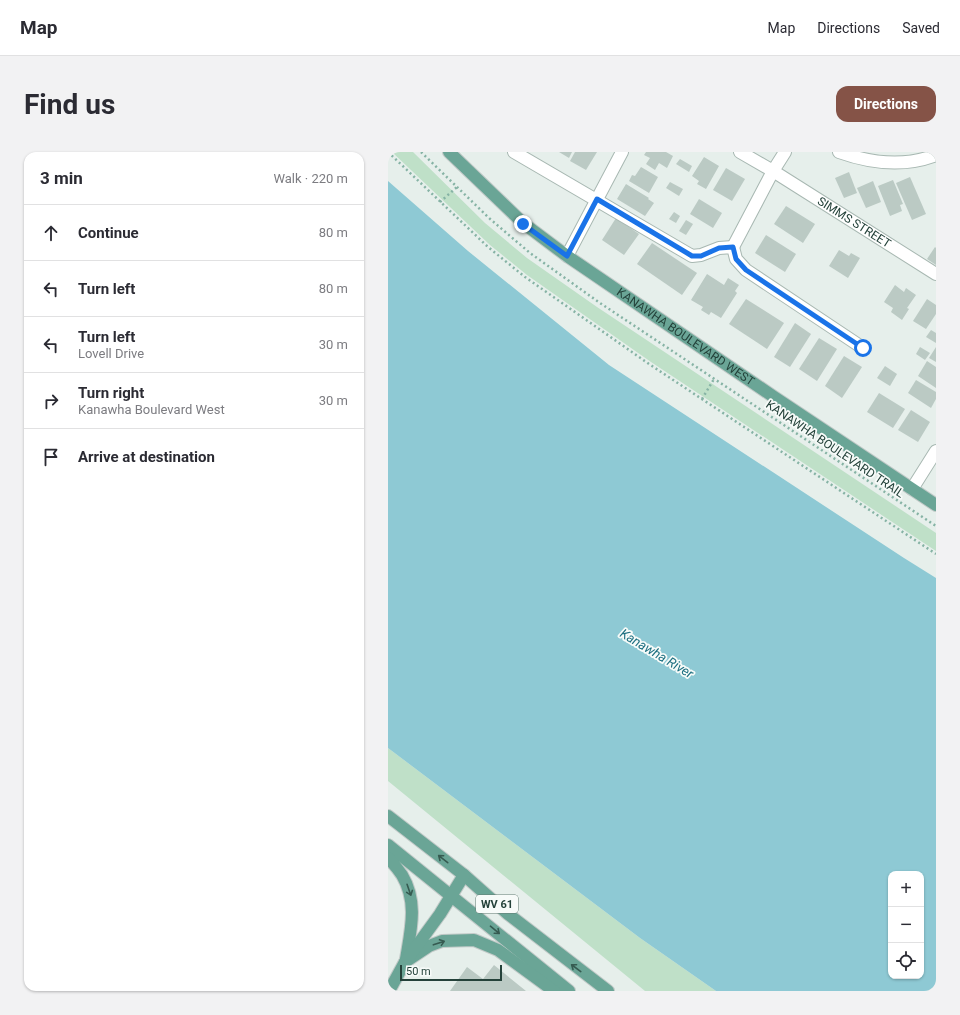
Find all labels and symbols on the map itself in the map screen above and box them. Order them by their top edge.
street label: SIMMS STREET [815,194,893,251]
route end [514,215,532,233]
street label: KANAWHA BOULEVARD WEST [614,285,757,389]
route start [854,339,872,357]
street label: KANAWHA BOULEVARD TRAIL [763,397,907,501]
water label: Kanawha River [617,626,697,682]
one-way arrow [438,855,449,863]
one-way arrow [405,884,413,896]
road number: WV 61 [476,895,518,913]
one-way arrow [490,926,500,935]
one-way arrow [432,939,445,946]
scale bar [400,963,502,982]
one-way arrow [571,964,582,972]

